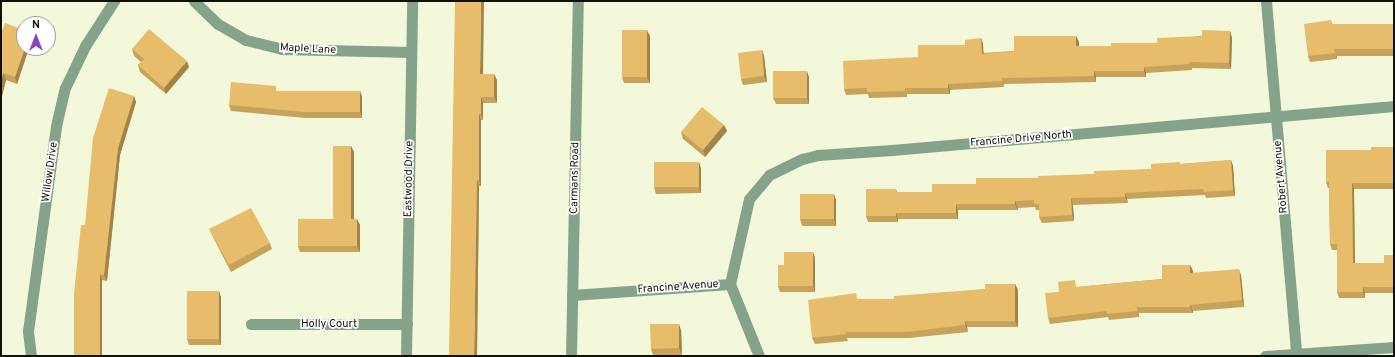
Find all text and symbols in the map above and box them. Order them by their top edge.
north arrow [16,16,56,56]
text: N [32,18,40,32]
street label: Maple Lane [279,41,337,57]
street label: Francine Drive North [970,128,1072,150]
street label: Robert Avenue [1271,140,1291,214]
street label: Willow Drive [39,141,61,203]
street label: Eastwood Drive [402,141,416,217]
street label: Carmans Road [568,142,582,214]
street label: Francine Avenue [637,278,719,296]
street label: Holly Court [301,317,357,331]

